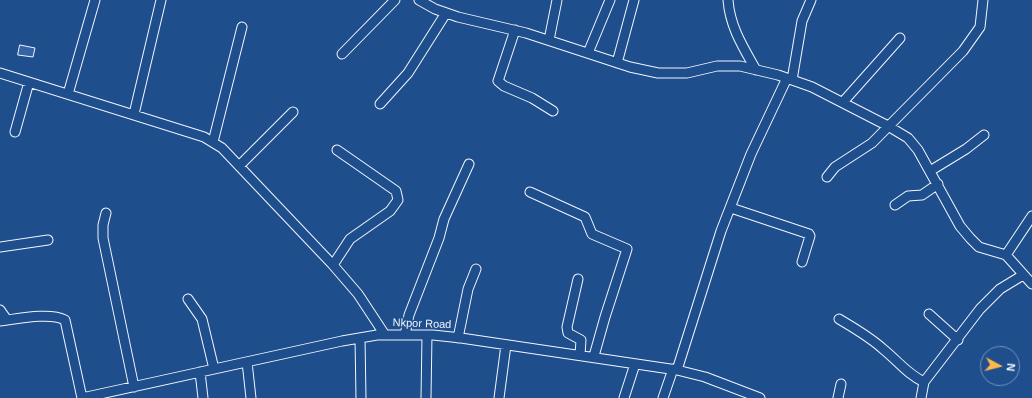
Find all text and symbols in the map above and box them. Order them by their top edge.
street label: Nkpor Road [392,316,452,332]
north arrow [980,346,1020,386]
text: N [1004,363,1017,372]

